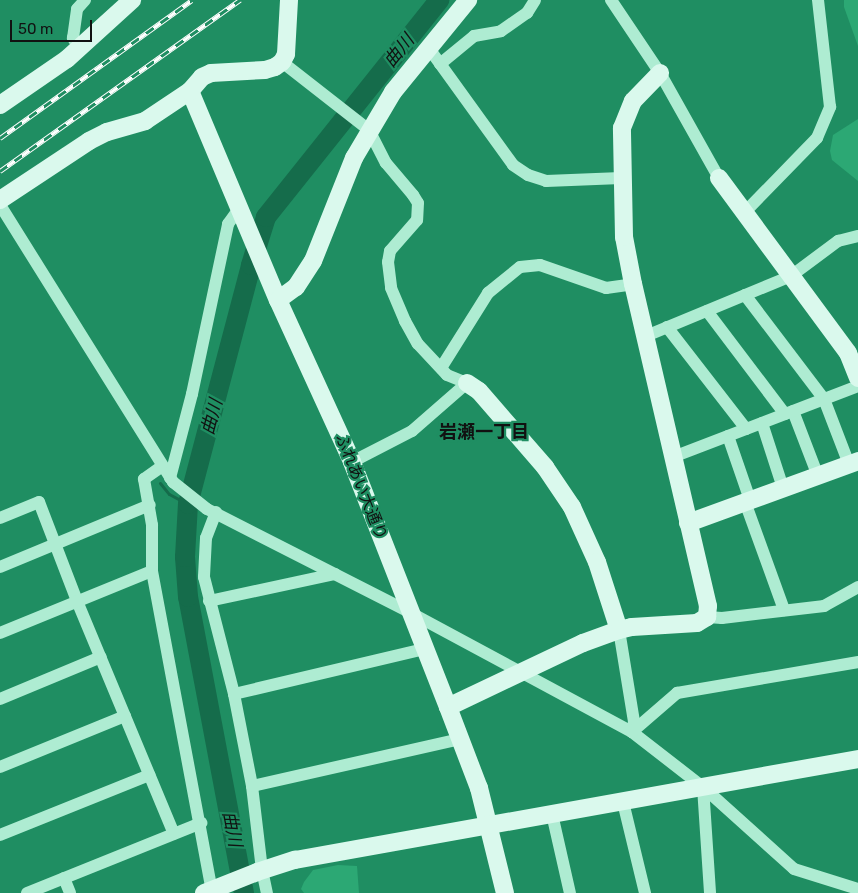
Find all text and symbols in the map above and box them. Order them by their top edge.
scale bar [12,10,95,42]
text: 50 m [18,20,53,38]
water label: 曲川 [379,30,419,72]
water label: 曲川 [197,397,227,437]
district label: 岩瀬一丁目 [439,421,529,443]
street label: ふれあい大通り [331,431,391,543]
water label: 曲川 [218,809,246,849]

